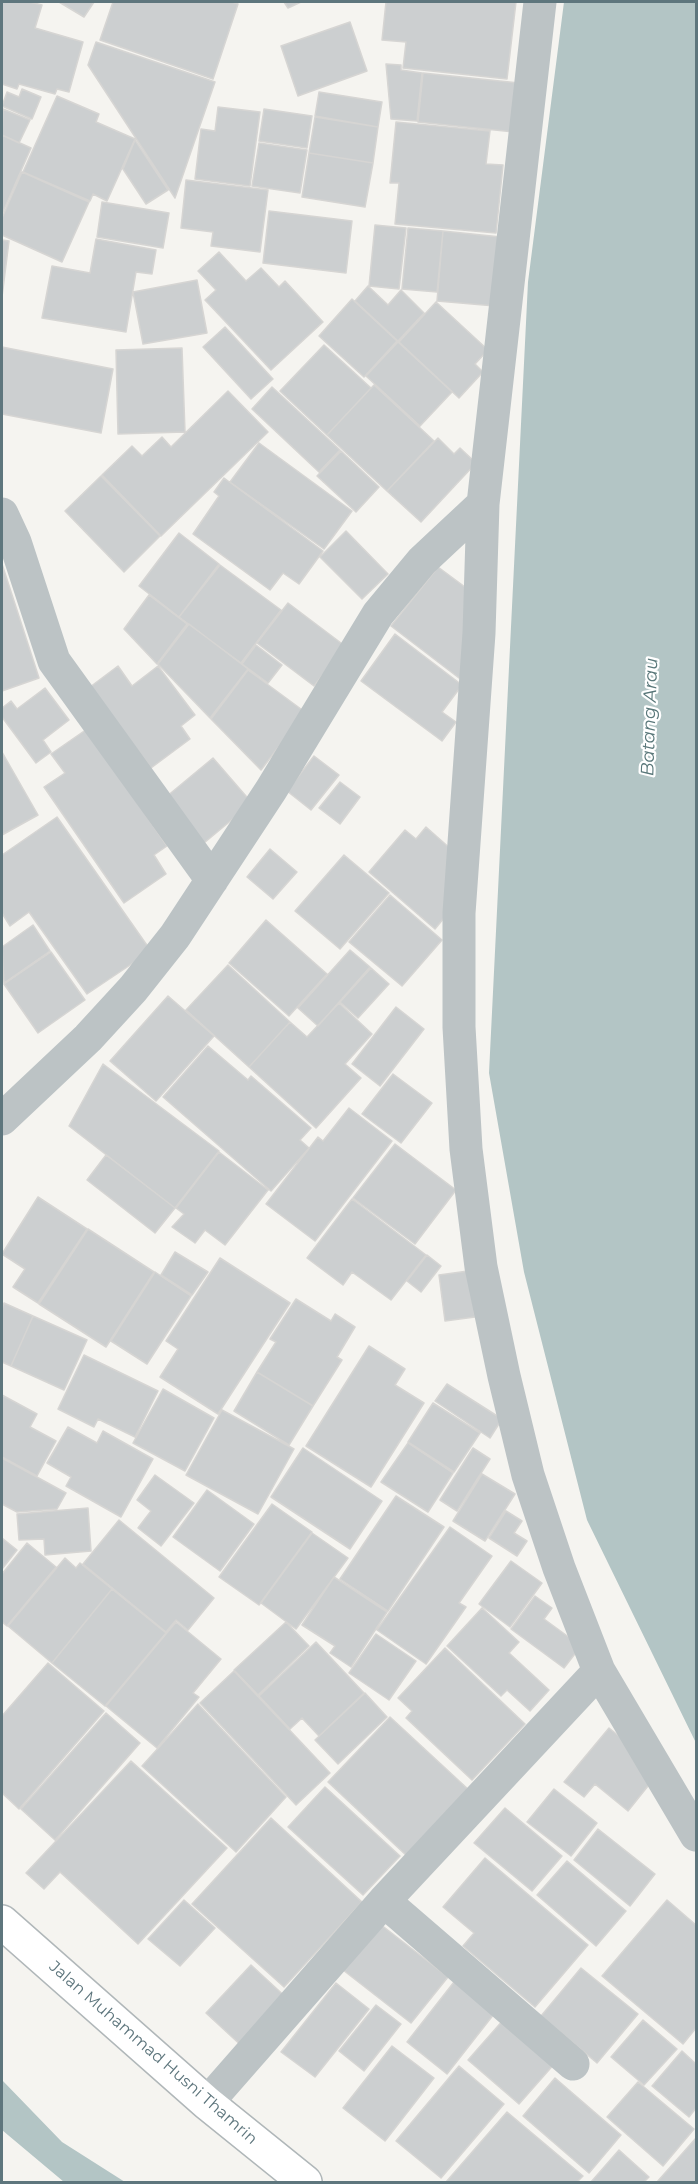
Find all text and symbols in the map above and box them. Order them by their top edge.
water label: Batang Arau [637,657,663,777]
street label: Jalan Muhammad Husni Thamrin [45,1957,261,2149]

